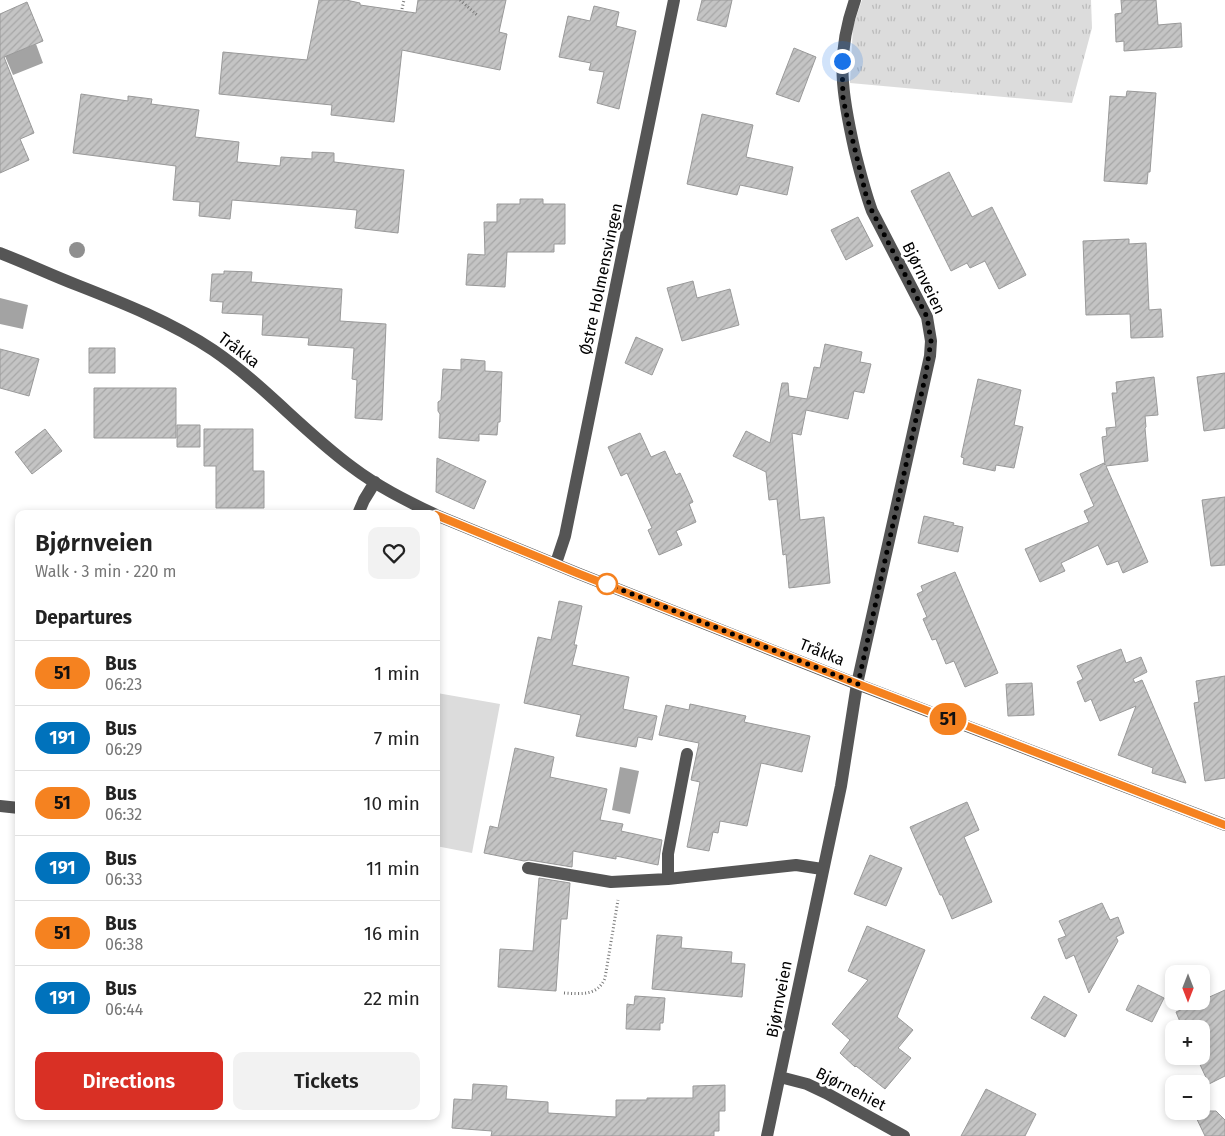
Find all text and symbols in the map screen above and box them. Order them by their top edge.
your location [830,49,855,74]
street label: Østre Holmensvingen [576,201,626,357]
street label: Bjørnveien [898,239,950,317]
street label: Tråkka [215,328,263,372]
button: heart [368,527,420,579]
text: Bjørnveien [35,529,153,557]
text: Walk · 3 min · 220 m [35,562,176,581]
unlabelled marker [596,573,618,595]
text: Departures [35,606,132,629]
street label: Tråkka [797,634,847,670]
text: Bus [105,652,137,675]
text: 51 [54,662,71,684]
text: 1 min [374,662,420,685]
text: 06:23 [105,675,142,694]
line badge: 51 [926,703,970,735]
text: 51 [940,708,956,730]
text: Bus [105,717,137,740]
text: 191 [49,727,76,749]
text: 7 min [374,727,420,750]
text: 06:29 [105,740,142,759]
text: Bus [105,782,137,805]
text: 51 [54,792,71,814]
text: 10 min [363,792,420,815]
text: 06:32 [105,805,142,824]
text: Bus [105,847,137,870]
text: 191 [49,857,76,879]
text: 11 min [366,857,420,880]
text: 06:33 [105,870,142,889]
text: Bus [105,912,137,935]
text: 51 [54,922,71,944]
text: 16 min [364,922,420,945]
text: 06:38 [105,935,143,954]
street label: Bjørnveien [762,959,796,1039]
north arrow [1165,965,1210,1010]
map controls [1165,965,1210,1120]
text: Bus [105,977,137,1000]
text: 191 [49,987,76,1009]
text: 22 min [363,987,420,1010]
text: 06:44 [105,1000,143,1019]
button: + [1165,1020,1210,1065]
button: Directions [35,1052,223,1110]
button: Tickets [233,1052,420,1110]
street label: Bjørnehiet [813,1063,889,1115]
button: − [1165,1075,1210,1120]

